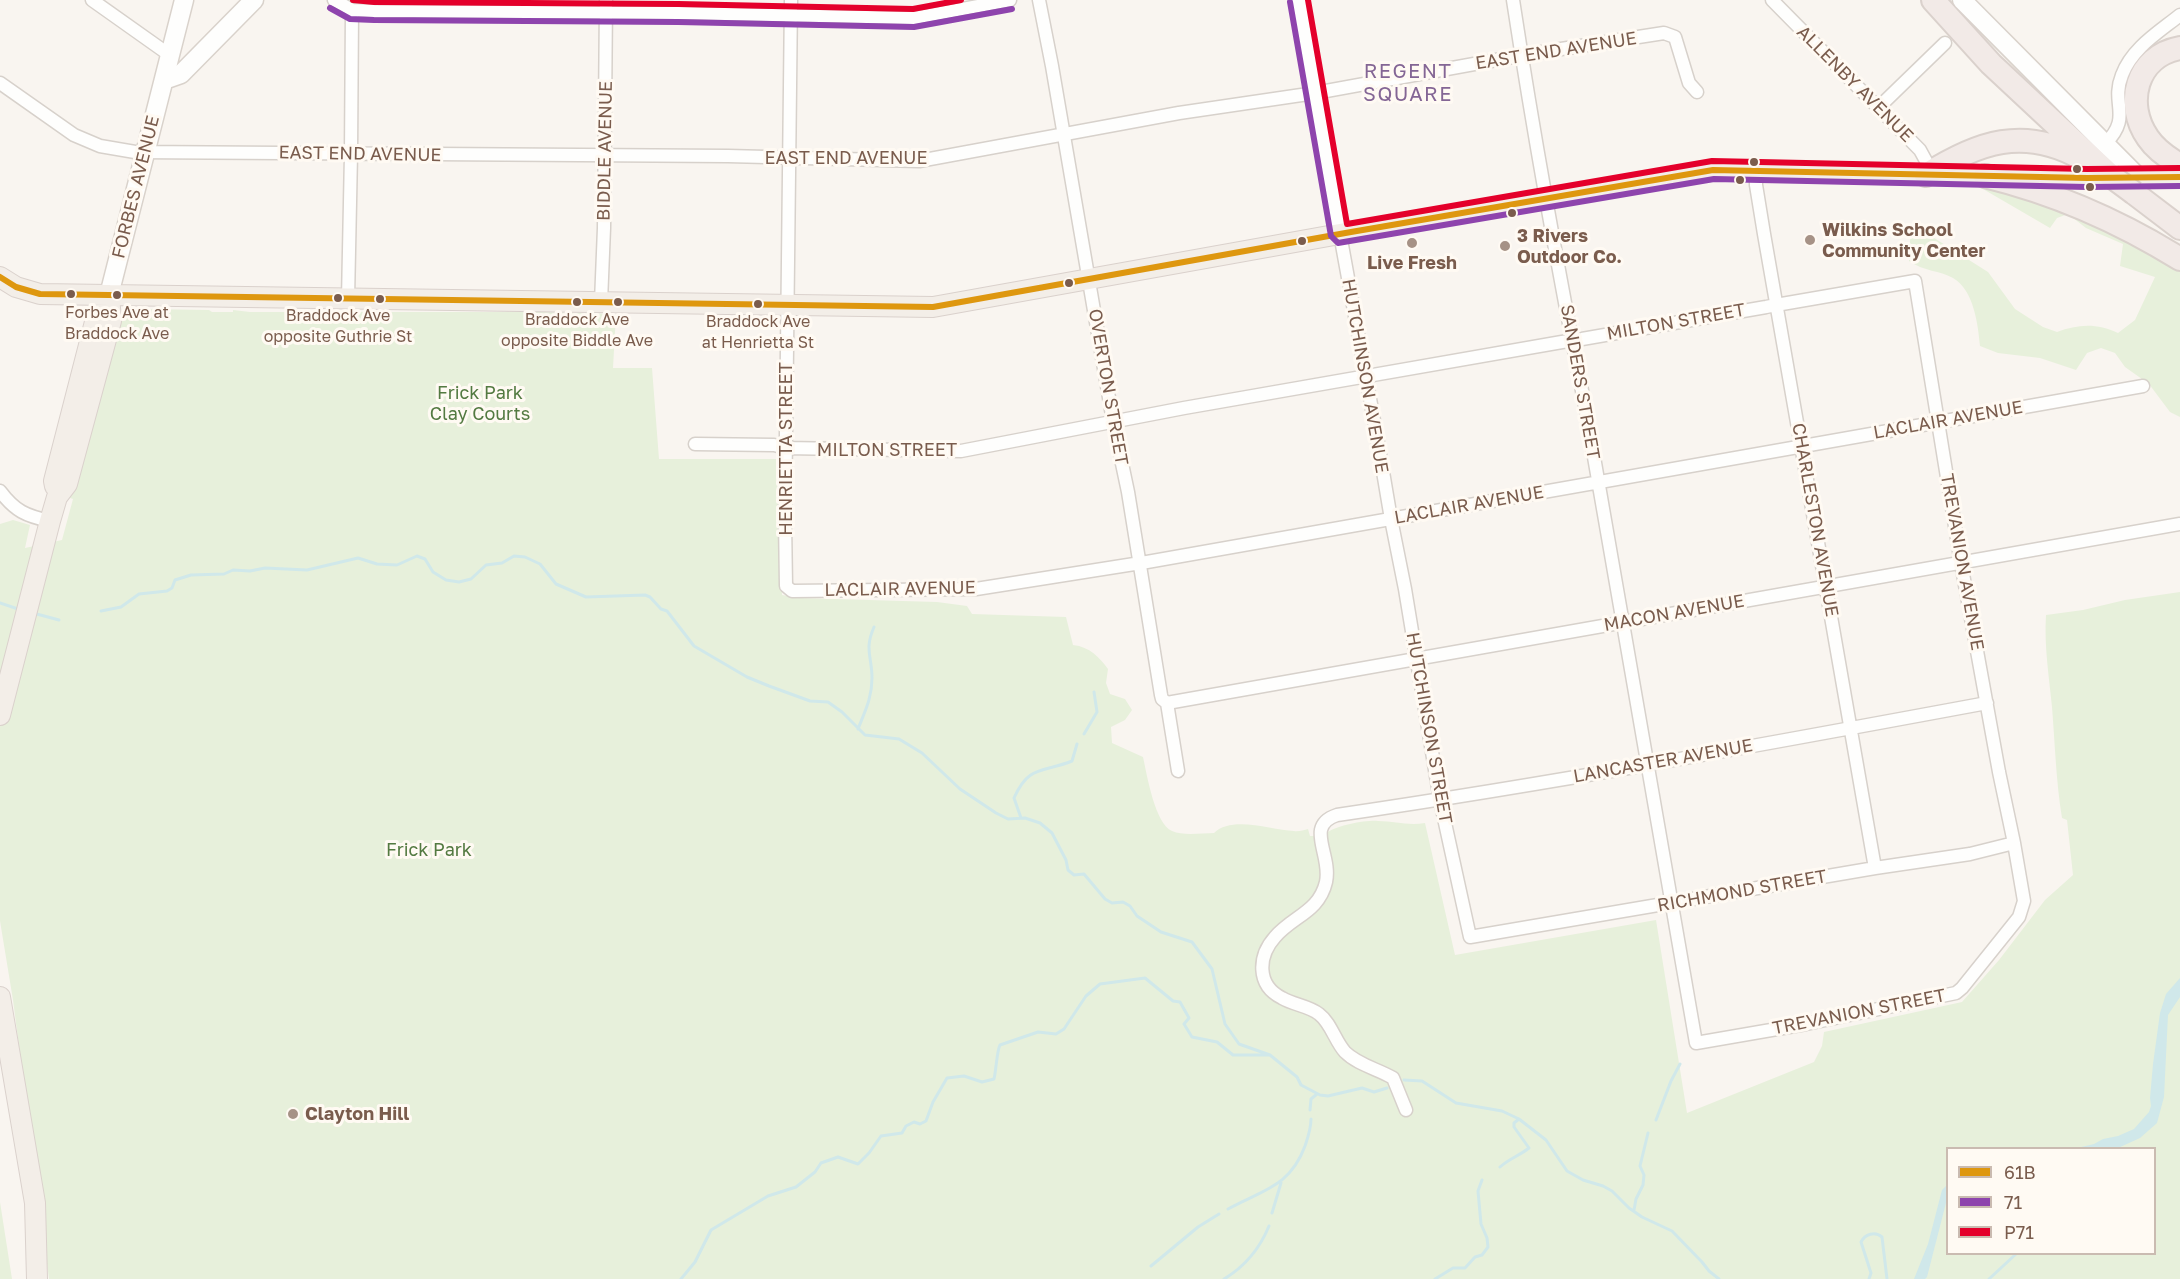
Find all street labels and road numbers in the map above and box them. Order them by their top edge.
street label: ALLENBY AVENUE [1792,21,1918,147]
street label: EAST END AVENUE [1474,28,1638,74]
street label: BIDDLE AVENUE [593,81,617,221]
street label: FORBES AVENUE [108,113,164,261]
street label: EAST END AVENUE [278,142,442,166]
street label: EAST END AVENUE [765,147,927,169]
street label: HUTCHINSON AVENUE [1337,277,1393,475]
street label: MILTON STREET [1605,299,1747,345]
street label: SANDERS STREET [1556,303,1604,461]
street label: OVERTON STREET [1084,307,1132,467]
street label: HENRIETTA STREET [775,362,797,536]
street label: LACLAIR AVENUE [1872,396,2024,444]
street label: CHARLESTON AVENUE [1787,421,1843,619]
street label: MILTON STREET [817,439,957,461]
street label: TREVANION AVENUE [1936,472,1988,652]
street label: LACLAIR AVENUE [1393,481,1545,529]
street label: LACLAIR AVENUE [824,577,976,601]
street label: MACON AVENUE [1602,590,1746,636]
street label: HUTCHINSON STREET [1402,631,1456,825]
street label: LANCASTER AVENUE [1572,735,1754,787]
street label: RICHMOND STREET [1656,865,1828,917]
street label: TREVANION STREET [1771,985,1947,1039]

